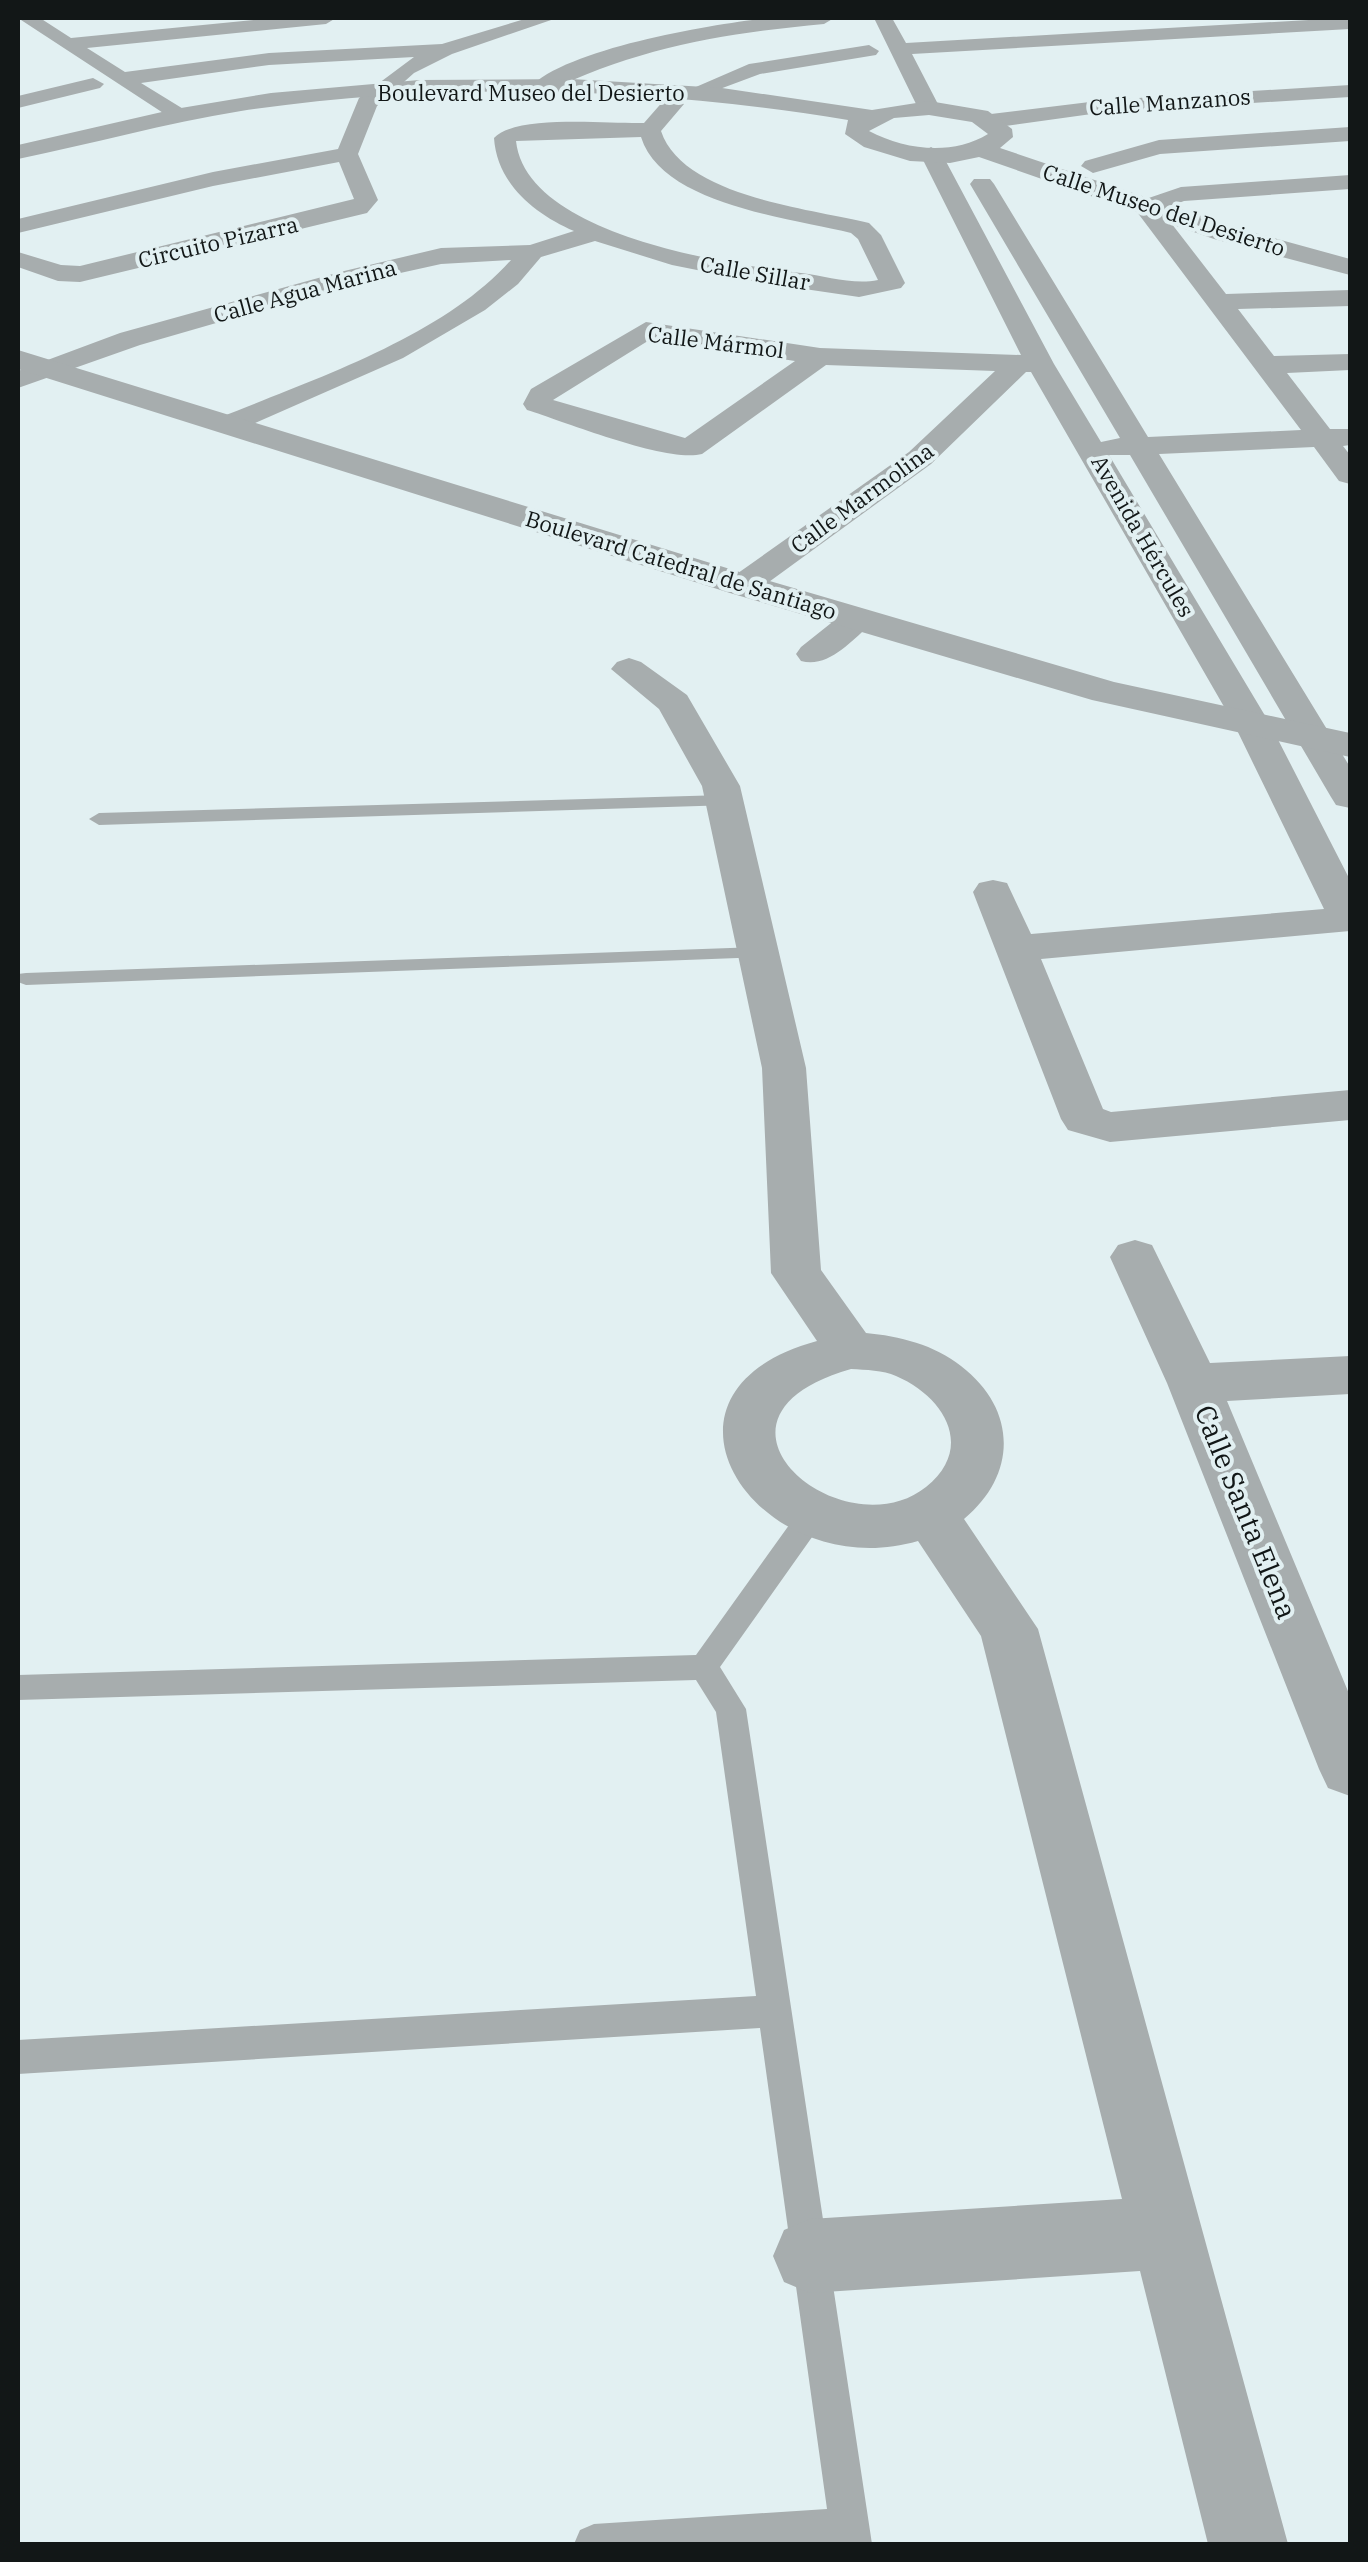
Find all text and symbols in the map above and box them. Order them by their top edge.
street label: Boulevard Museo del Desierto [377,78,685,107]
street label: Calle Manzanos [1088,81,1252,122]
street label: Calle Museo del Desierto [1039,157,1289,262]
street label: Circuito Pizarra [135,209,301,274]
street label: Calle Sillar [698,249,813,296]
street label: Calle Agua Marina [210,252,399,329]
street label: Calle Mármol [646,319,786,364]
street label: Calle Marmolina [784,436,939,559]
street label: Avenida Hércules [1085,450,1202,622]
street label: Boulevard Catedral de Santiago [522,503,840,626]
street label: Calle Santa Elena [1187,1399,1306,1624]

